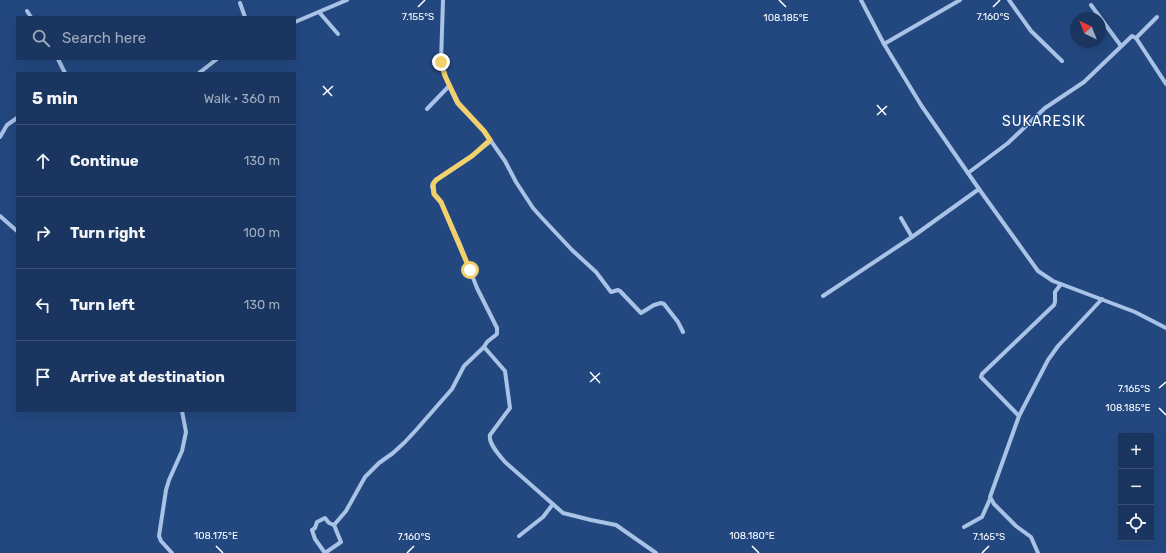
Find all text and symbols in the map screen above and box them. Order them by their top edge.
text: 7.155°S [402,11,434,23]
text: 7.160°S [976,11,1010,23]
text: 108.185°E [763,12,809,24]
north arrow [1070,12,1106,48]
search box [16,16,296,60]
icon: search [30,27,52,49]
text: Search here [62,29,146,47]
route end [432,53,450,71]
text: 5 min [32,88,78,108]
text: Walk · 360 m [204,91,280,106]
district label: SUKARESIK [1002,113,1086,130]
icon: ahead [32,150,54,172]
text: Continue [70,152,139,170]
text: 130 m [244,153,280,168]
icon: right [32,222,54,244]
text: Turn right [70,224,145,242]
text: 100 m [243,225,280,240]
route start [461,261,479,279]
icon: left [32,294,54,316]
text: Turn left [70,296,135,314]
text: 130 m [244,297,280,312]
icon: arrive [32,366,54,388]
text: Arrive at destination [70,368,225,386]
text: 7.165°S [1118,383,1150,395]
text: 108.185°E [1105,402,1151,414]
map controls [1118,433,1154,541]
button: + [1118,433,1154,469]
button: − [1118,469,1154,505]
button: locate [1118,505,1154,541]
text: 108.175°E [194,530,238,542]
text: 108.180°E [729,530,775,542]
text: 7.160°S [397,531,431,543]
text: 7.165°S [973,531,1005,543]

